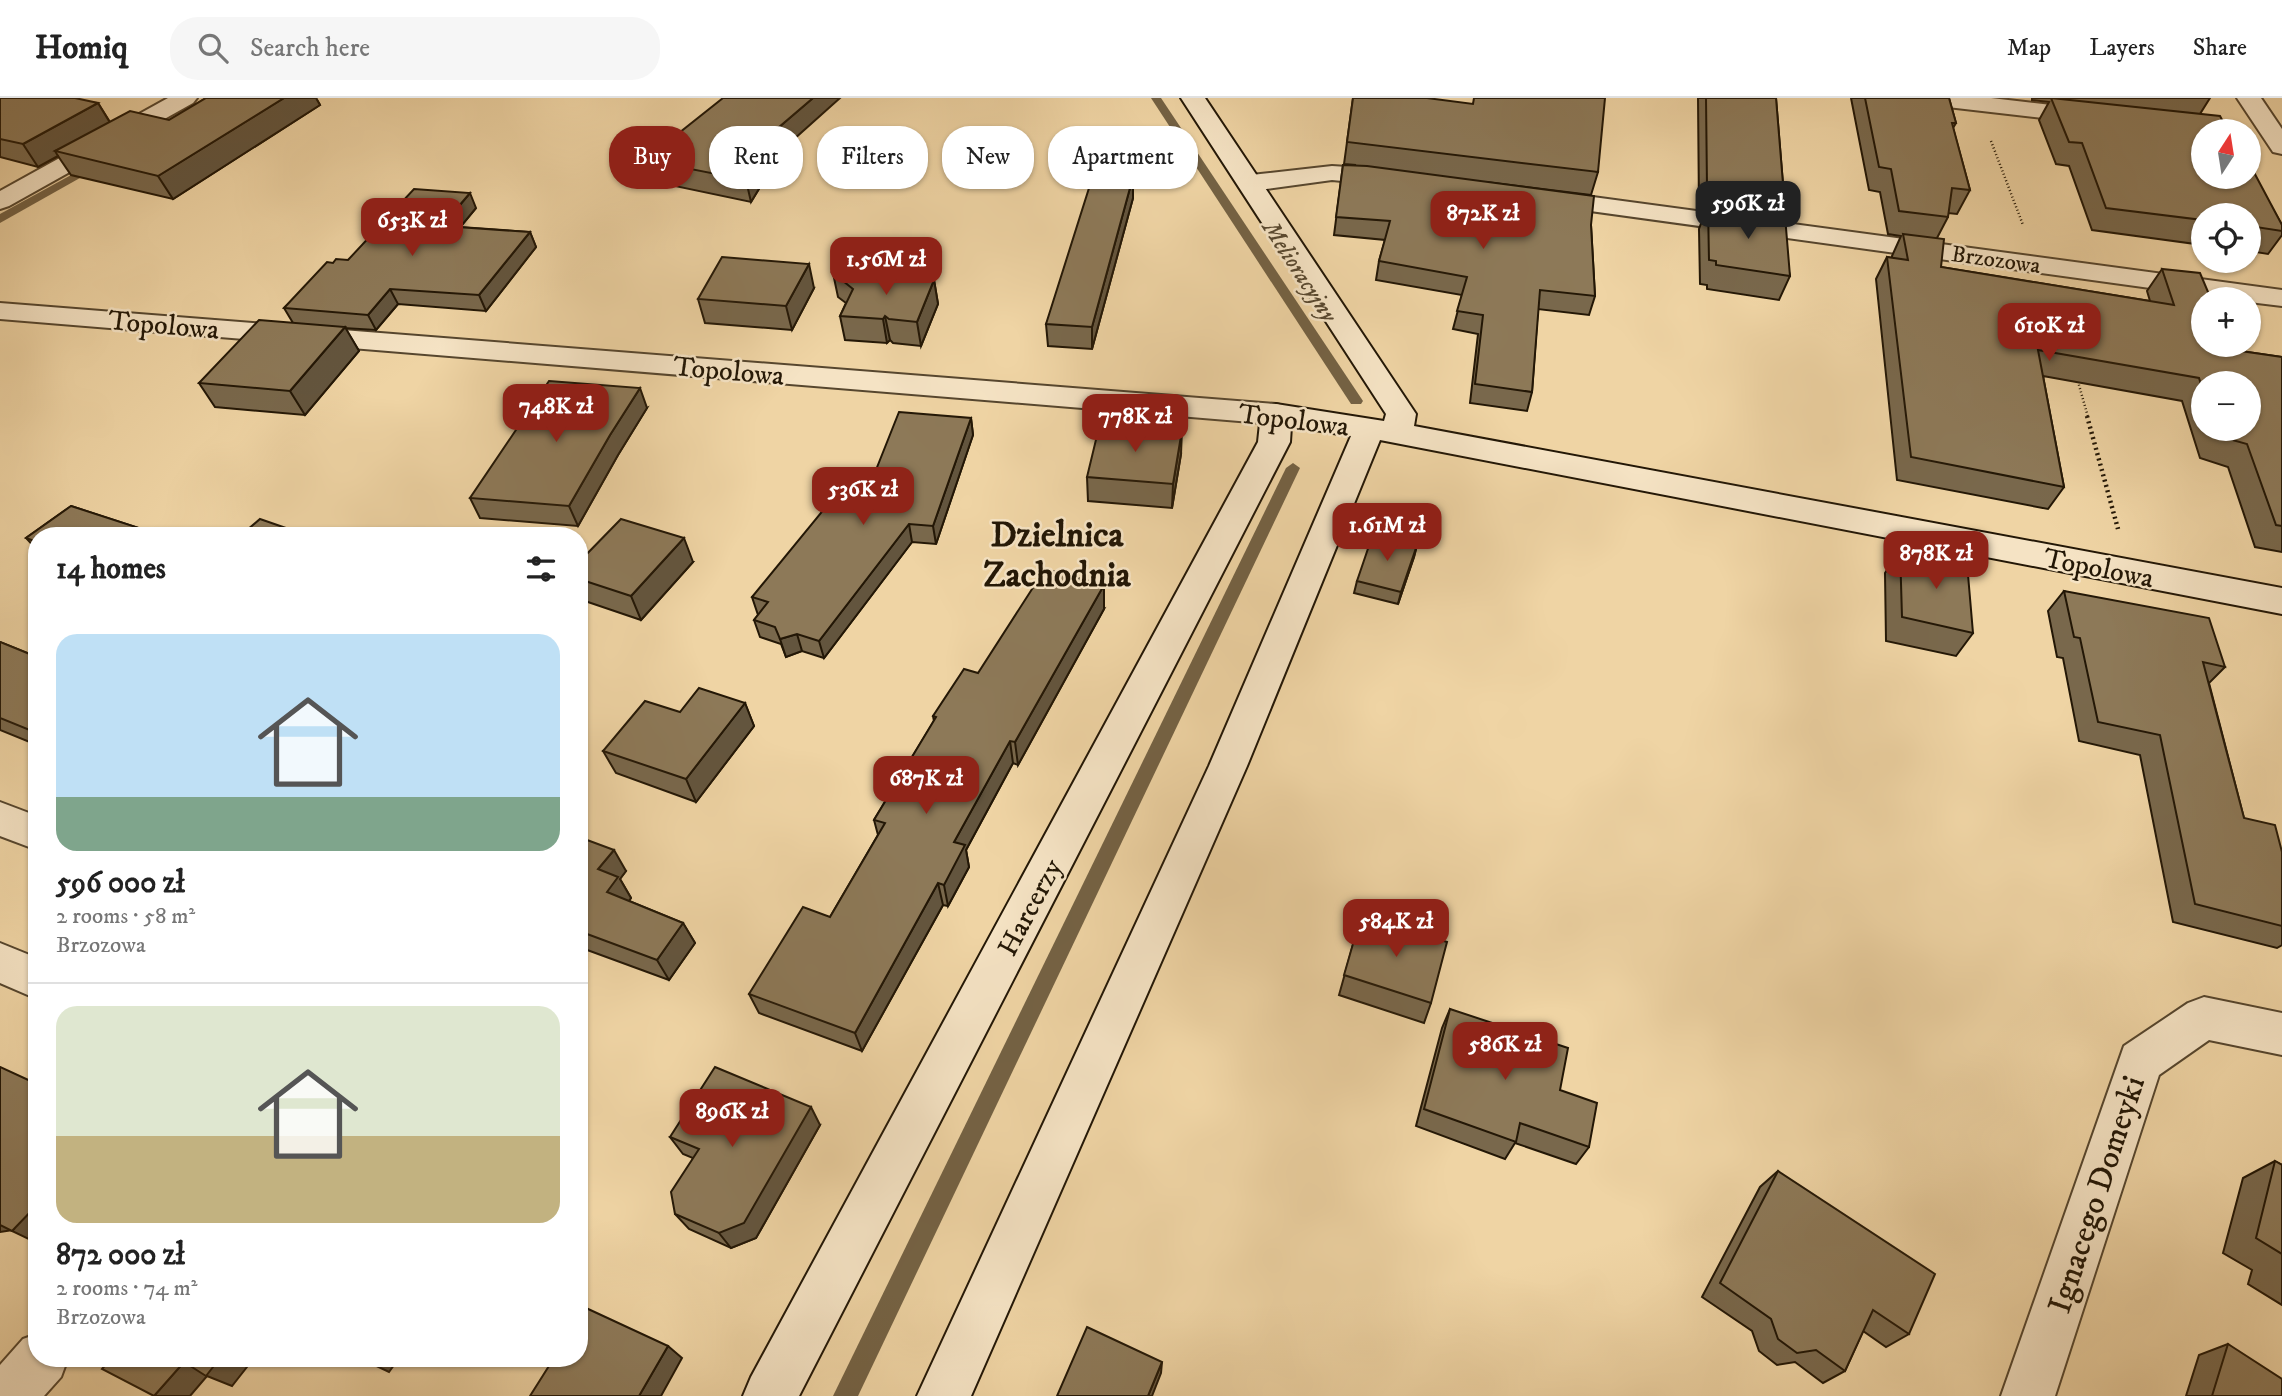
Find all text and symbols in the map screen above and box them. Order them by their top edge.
search box [170,17,660,80]
text: Homiq [35,28,128,69]
icon: search [194,29,232,67]
text: Search here [250,32,370,65]
text: Map [2007,33,2051,63]
text: Layers [2089,33,2155,63]
text: Share [2193,33,2247,63]
north arrow [2191,119,2261,189]
map controls [2191,119,2261,441]
chip: Buy [609,126,695,189]
chip: Rent [709,126,803,189]
chip: Filters [817,126,928,189]
chip: New [942,126,1034,189]
chip: Apartment [1048,126,1198,189]
pin: 596K zł [1683,181,1813,241]
text: 596K zł [1712,189,1784,218]
pin: 872K zł [1418,192,1548,251]
pin: 653K zł [347,198,477,258]
text: 872K zł [1447,199,1519,228]
button: locate [2191,203,2261,273]
text: 653K zł [377,206,447,235]
water label: Melioracyjny [1254,213,1344,329]
pin: 1.56M zł [814,238,958,297]
street label: Brzozowa [1949,240,2042,281]
text: 1.56M zł [846,245,926,274]
button: + [2191,287,2261,357]
street label: Topolowa [107,303,221,348]
pin: 610K zł [1984,303,2114,363]
text: 610K zł [2014,311,2084,340]
street label: Topolowa [672,349,786,394]
button: − [2191,371,2261,441]
pin: 748K zł [491,384,621,444]
text: 748K zł [519,392,593,421]
pin: 778K zł [1070,394,1200,454]
street label: Topolowa [1237,396,1351,445]
text: 778K zł [1098,402,1172,431]
pin: 536K zł [798,468,928,527]
text: 536K zł [828,475,898,504]
pin: 1.61M zł [1315,504,1459,563]
text: 1.61M zł [1348,511,1426,540]
district label: Dzielnica Zachodnia [983,514,1132,598]
pin: 878K zł [1871,532,2001,591]
text: 878K zł [1899,539,1973,568]
street label: Topolowa [2041,541,2157,596]
icon: filters [522,550,560,588]
text: 14 homes [56,551,166,588]
icon: home [245,679,371,805]
pin: 687K zł [861,756,991,816]
text: 687K zł [889,764,963,793]
street label: Harcerzy [990,852,1071,962]
text: 596 000 zł [56,865,185,902]
pin: 584K zł [1331,900,1461,959]
text: 2 rooms · 58 m² [56,902,195,931]
text: 584K zł [1359,907,1433,936]
text: Brzozowa [56,931,146,960]
pin: 586K zł [1440,1023,1570,1082]
text: 586K zł [1469,1030,1541,1059]
icon: home [245,1051,371,1177]
street label: Ignacego Domeyki [2040,1071,2155,1319]
pin: 896K zł [667,1090,797,1149]
text: 896K zł [696,1097,768,1126]
text: 872 000 zł [56,1237,185,1274]
text: 2 rooms · 74 m² [56,1274,197,1303]
text: Brzozowa [56,1303,146,1332]

